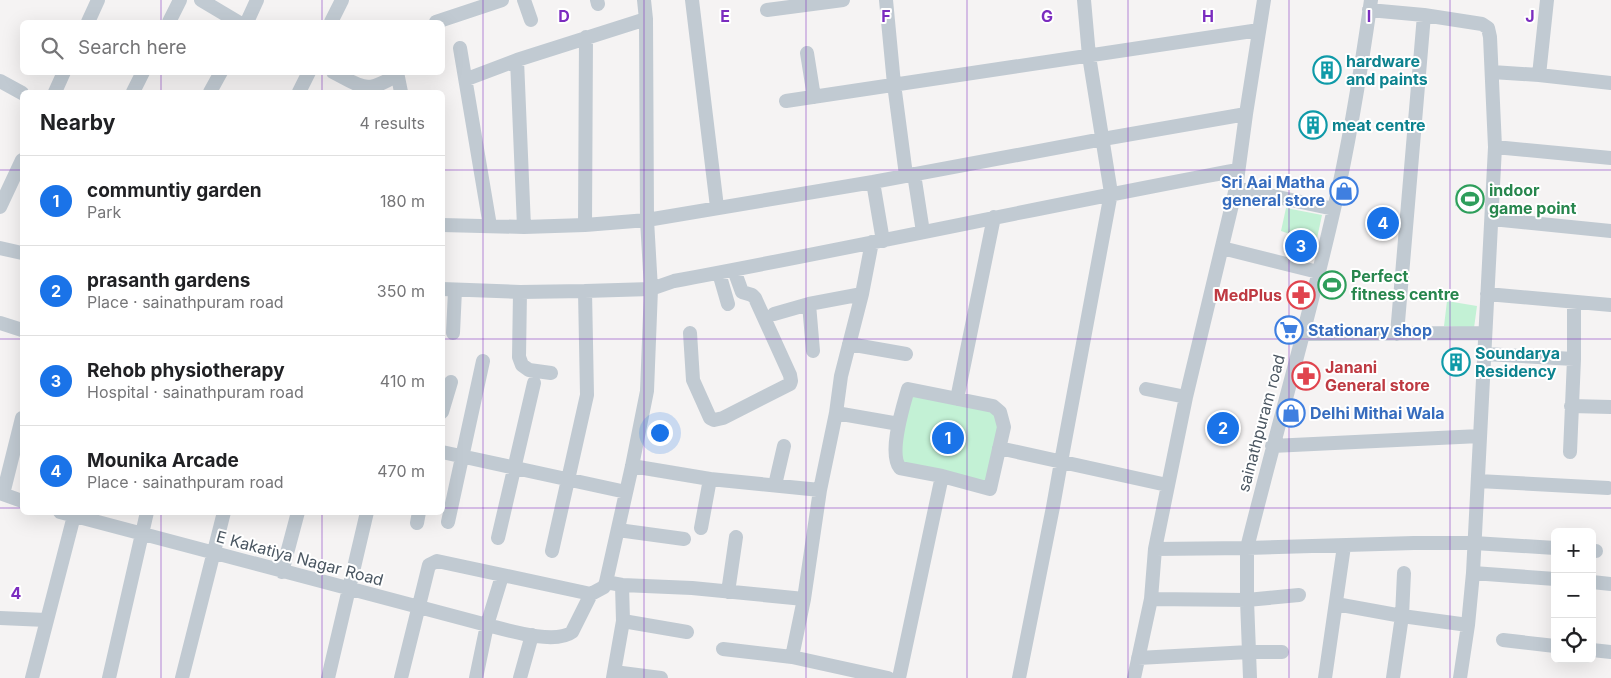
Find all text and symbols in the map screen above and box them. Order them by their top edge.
text: D [558,6,570,26]
text: E [720,6,730,26]
text: F [881,6,891,26]
text: G [1041,6,1053,26]
text: H [1202,6,1214,26]
text: I [1367,6,1371,26]
text: J [1525,6,1535,26]
search box [20,20,445,75]
icon: search [38,34,66,62]
text: Search here [78,36,187,59]
place label: hardware and paints [1346,51,1428,89]
building icon: hardware and paints [1312,55,1342,85]
text: Nearby [40,110,115,135]
building icon: meat centre [1298,110,1328,140]
text: 4 results [360,113,425,133]
place label: meat centre [1332,115,1426,135]
place label: Sri Aai Matha general store [1221,172,1325,210]
shop icon: Sri Aai Matha general store [1329,176,1359,206]
text: communtiy garden [87,179,262,202]
place label: indoor game point [1489,180,1577,218]
sports icon: indoor game point [1455,184,1485,214]
text: 1 [53,191,59,211]
text: 180 m [380,191,425,211]
text: Park [87,202,121,222]
pin: 4 [1367,204,1399,242]
pin: 3 [1285,227,1317,265]
place label: Perfect fitness centre [1351,266,1459,304]
text: prasanth gardens [87,269,250,292]
sports icon: Perfect fitness centre [1317,270,1347,300]
pharmacy icon: MedPlus [1286,280,1316,310]
text: 2 [51,281,61,301]
text: 350 m [377,281,425,301]
place label: MedPlus [1214,285,1282,305]
text: Place · sainathpuram road [87,292,284,312]
supermarket icon: Stationary shop [1274,315,1304,345]
place label: Stationary shop [1308,320,1432,340]
place label: Soundarya Residency [1475,343,1560,381]
building icon: Soundarya Residency [1441,347,1471,377]
street label: sainathpuram road [1233,352,1289,494]
place label: Janani General store [1325,357,1430,395]
text: Rehob physiotherapy [87,359,285,382]
pharmacy icon: Janani General store [1291,361,1321,391]
text: 3 [51,371,61,391]
text: 410 m [380,371,425,391]
text: Hospital · sainathpuram road [87,382,304,402]
shop icon: Delhi Mithai Wala [1276,398,1306,428]
place label: Delhi Mithai Wala [1310,403,1445,423]
pin: 2 [1207,409,1239,447]
pin: 1 [932,419,964,457]
your location [647,420,673,446]
text: Mounika Arcade [87,449,239,472]
text: 4 [51,461,61,481]
text: 470 m [377,461,425,481]
text: Place · sainathpuram road [87,472,284,492]
street label: E Kakatiya Nagar Road [214,526,386,590]
map controls [1551,528,1596,663]
button: + [1551,528,1596,573]
button: − [1551,573,1596,618]
text: 4 [11,583,22,603]
button: locate [1551,618,1596,663]

